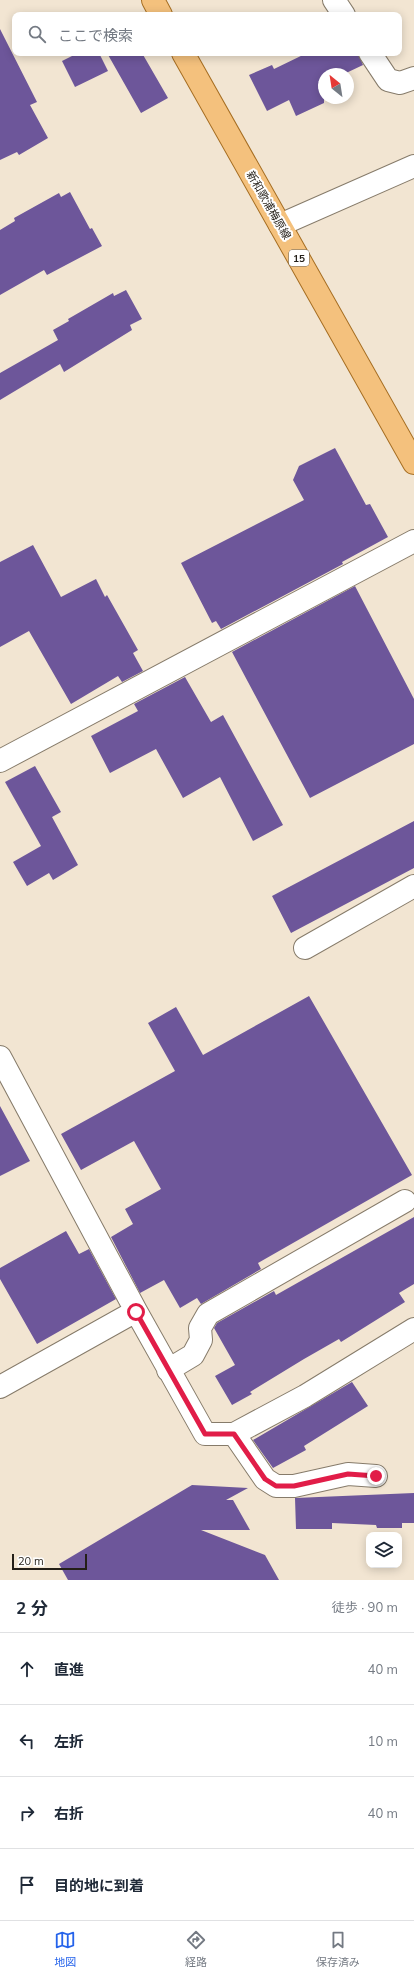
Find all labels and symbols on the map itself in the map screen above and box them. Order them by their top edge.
north arrow [318,68,354,104]
street label: 新和歌浦梅原線 [244,168,294,242]
road number: 15 [289,250,309,266]
route start [127,1303,145,1321]
route end [367,1467,385,1485]
scale bar [12,1552,87,1571]

